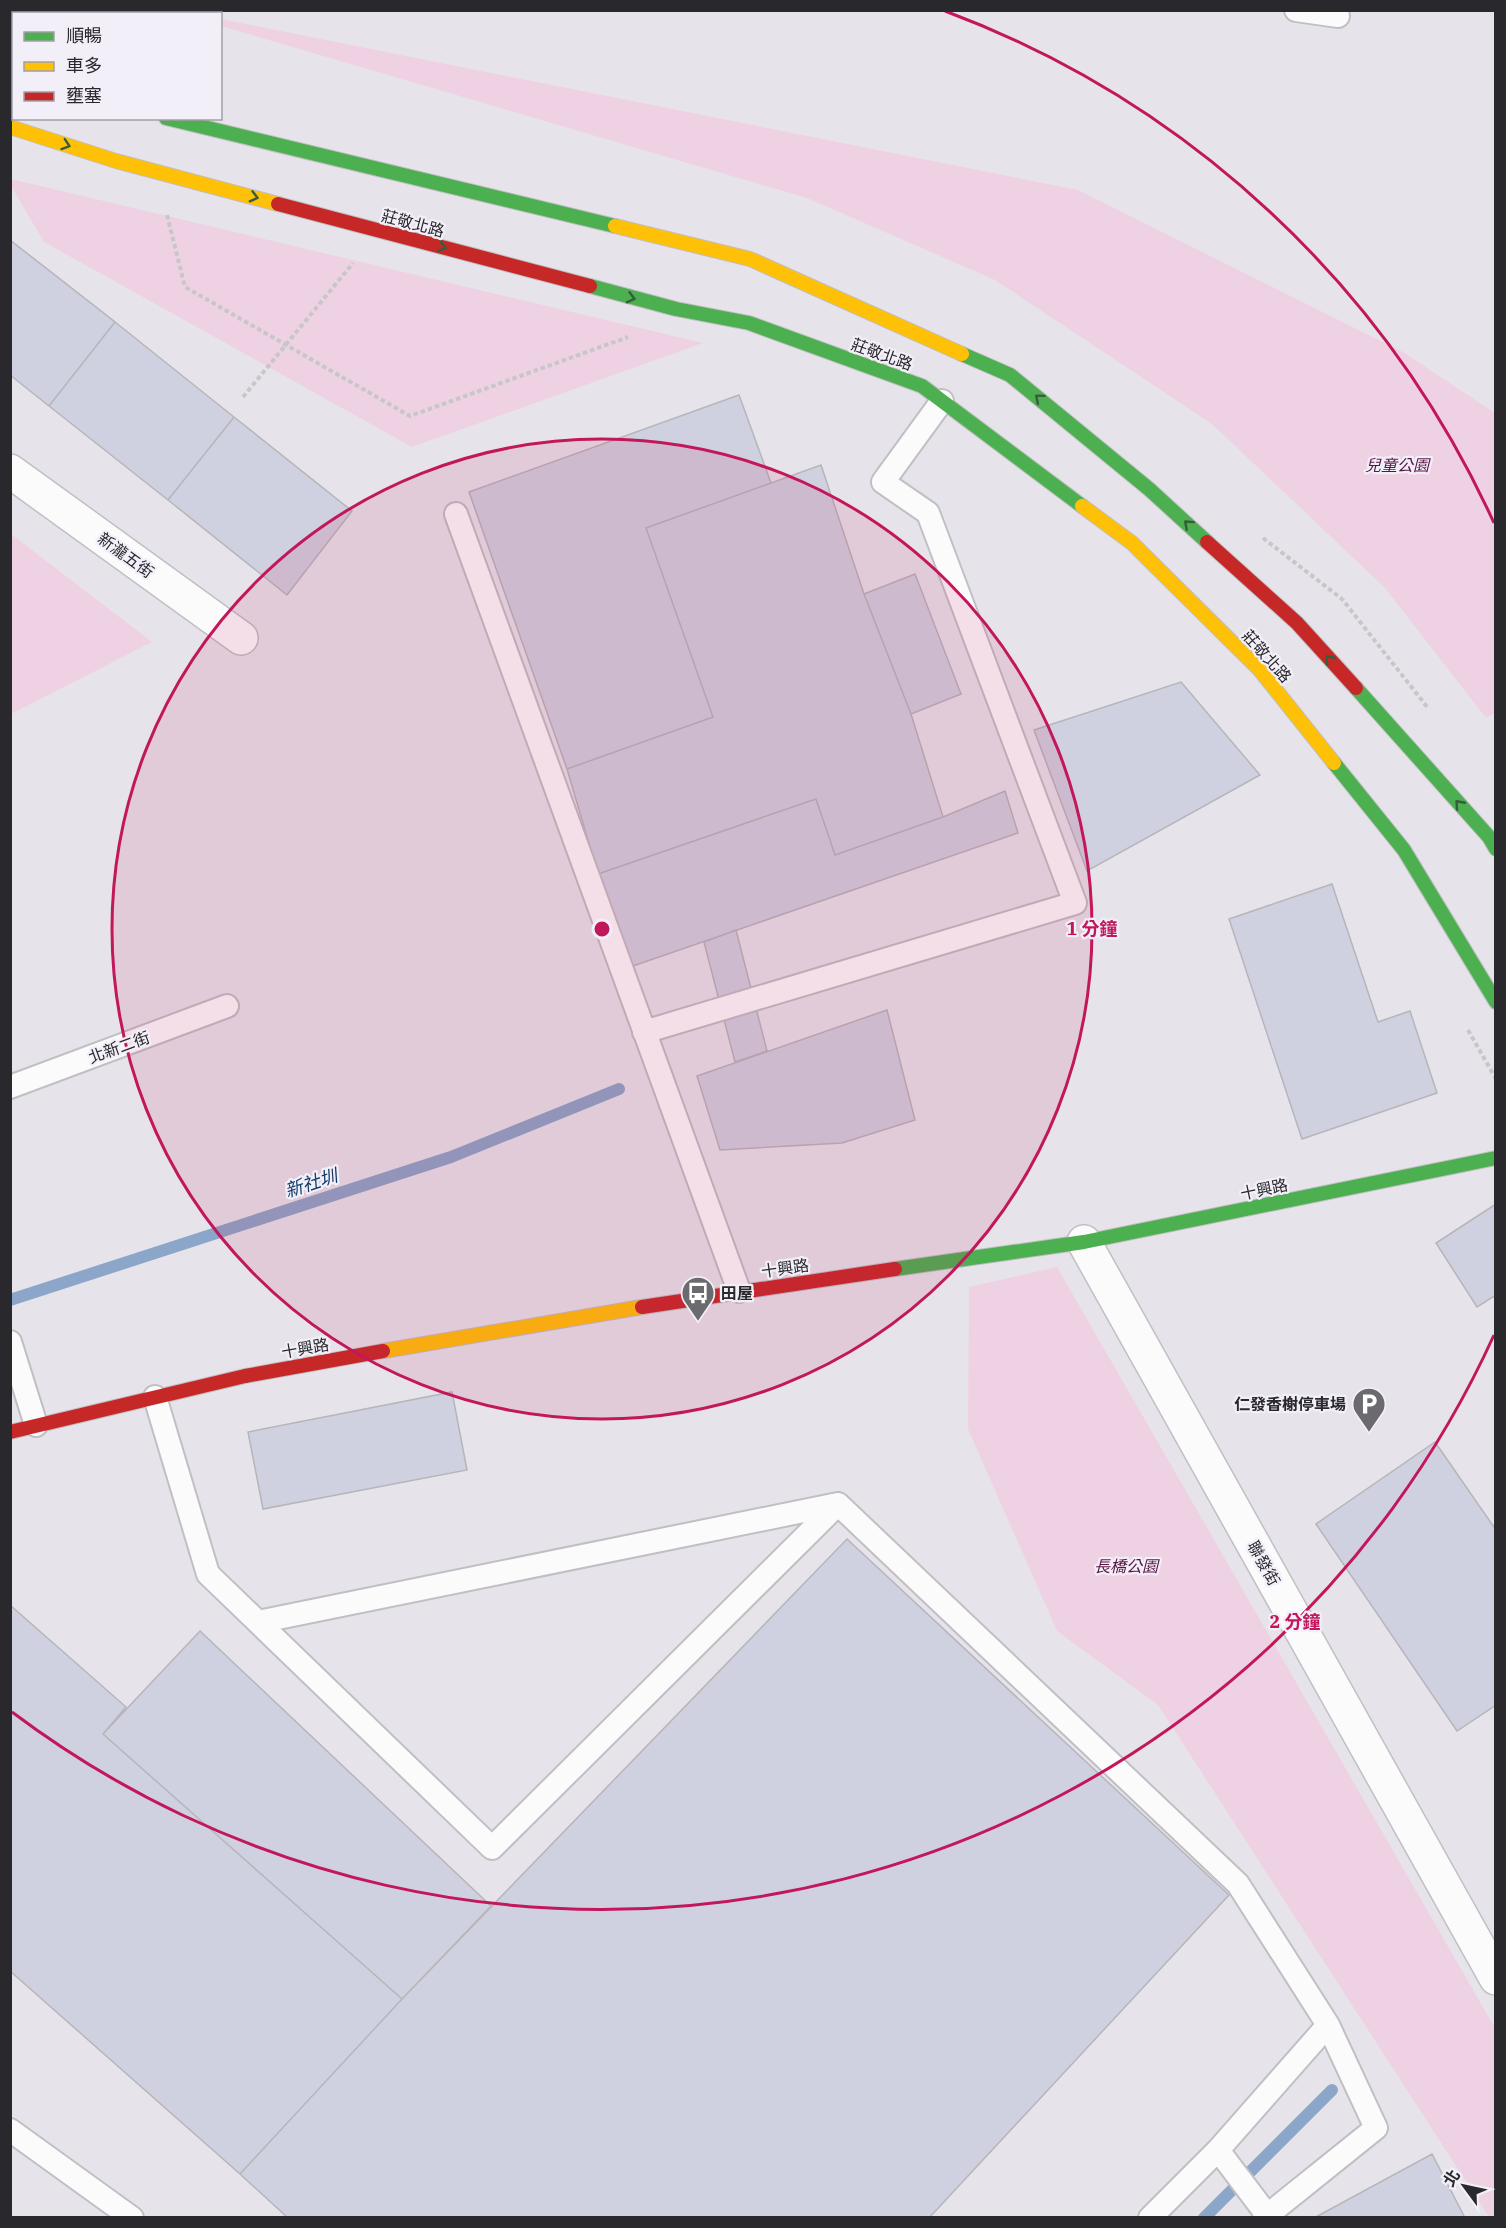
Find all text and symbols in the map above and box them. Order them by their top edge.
legend [12,12,222,120]
text: 順暢 [66,24,102,47]
text: 車多 [66,54,102,77]
text: 壅塞 [66,84,102,107]
one-way arrow [60,138,71,150]
one-way arrow [249,190,259,203]
street label: 莊敬北路 [379,205,447,241]
one-way arrow [437,240,447,253]
one-way arrow [626,290,636,303]
street label: 莊敬北路 [849,334,915,374]
one-way arrow [1035,395,1046,406]
park label: 兒童公園 [1365,455,1431,475]
one-way arrow [1184,520,1195,531]
street label: 新瀧五街 [94,528,158,582]
street label: 莊敬北路 [1238,626,1296,686]
one-way arrow [1325,655,1336,666]
one-way arrow [1455,800,1466,811]
text: 1 分鐘 [1067,917,1117,940]
centre of rings [592,919,612,939]
street label: 北新二街 [86,1027,152,1067]
water label: 新社圳 [282,1163,343,1202]
street label: 十興路 [1238,1174,1290,1204]
street label: 十興路 [760,1255,810,1281]
bus stop icon: 田屋 [680,1275,716,1322]
place label: 田屋 [721,1283,753,1303]
street label: 十興路 [280,1334,330,1362]
parking icon: 仁發香榭停車場 [1351,1386,1387,1433]
place label: 仁發香榭停車場 [1234,1394,1346,1414]
street label: 聯發街 [1244,1537,1284,1589]
park label: 長橋公園 [1094,1556,1160,1576]
text: 2 分鐘 [1270,1610,1320,1633]
north arrow [1434,2156,1494,2216]
text: 北 [1439,2166,1464,2190]

